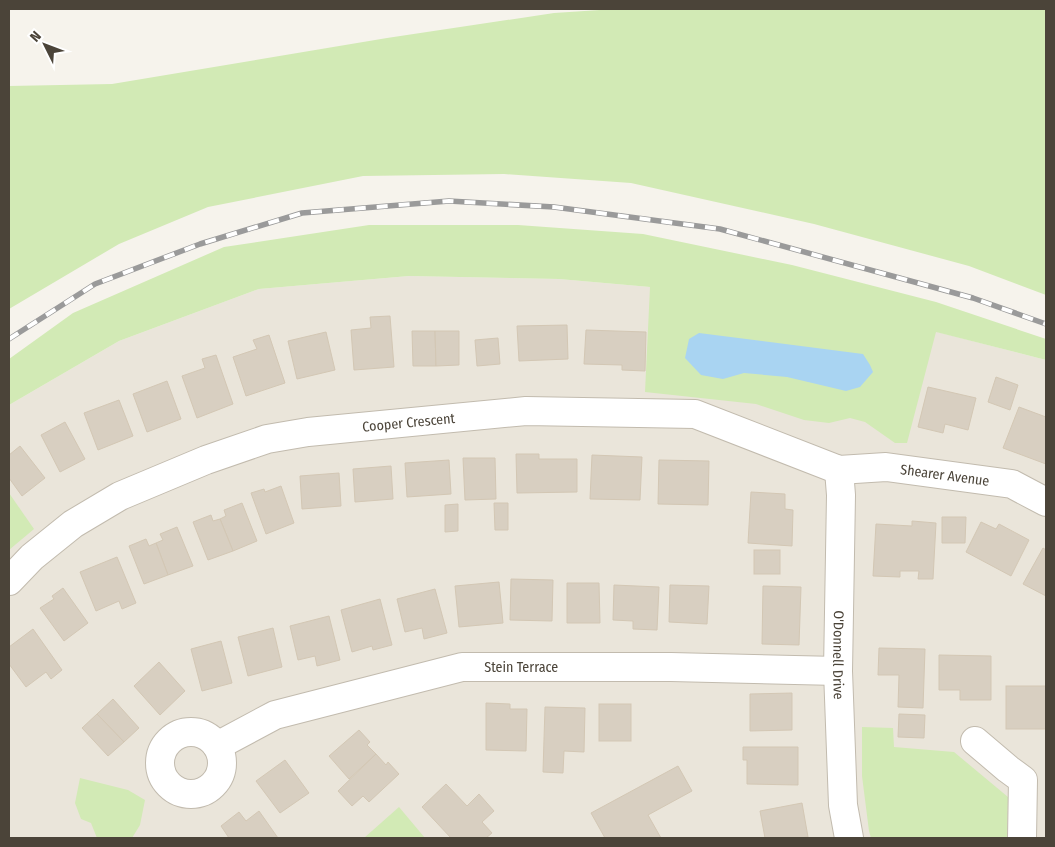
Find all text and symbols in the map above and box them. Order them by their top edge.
north arrow [20,20,70,70]
text: N [27,28,45,45]
street label: Cooper Crescent [362,410,456,436]
street label: Shearer Avenue [899,461,991,490]
street label: O'Donnell Drive [829,610,847,700]
street label: Stein Terrace [484,659,558,676]

